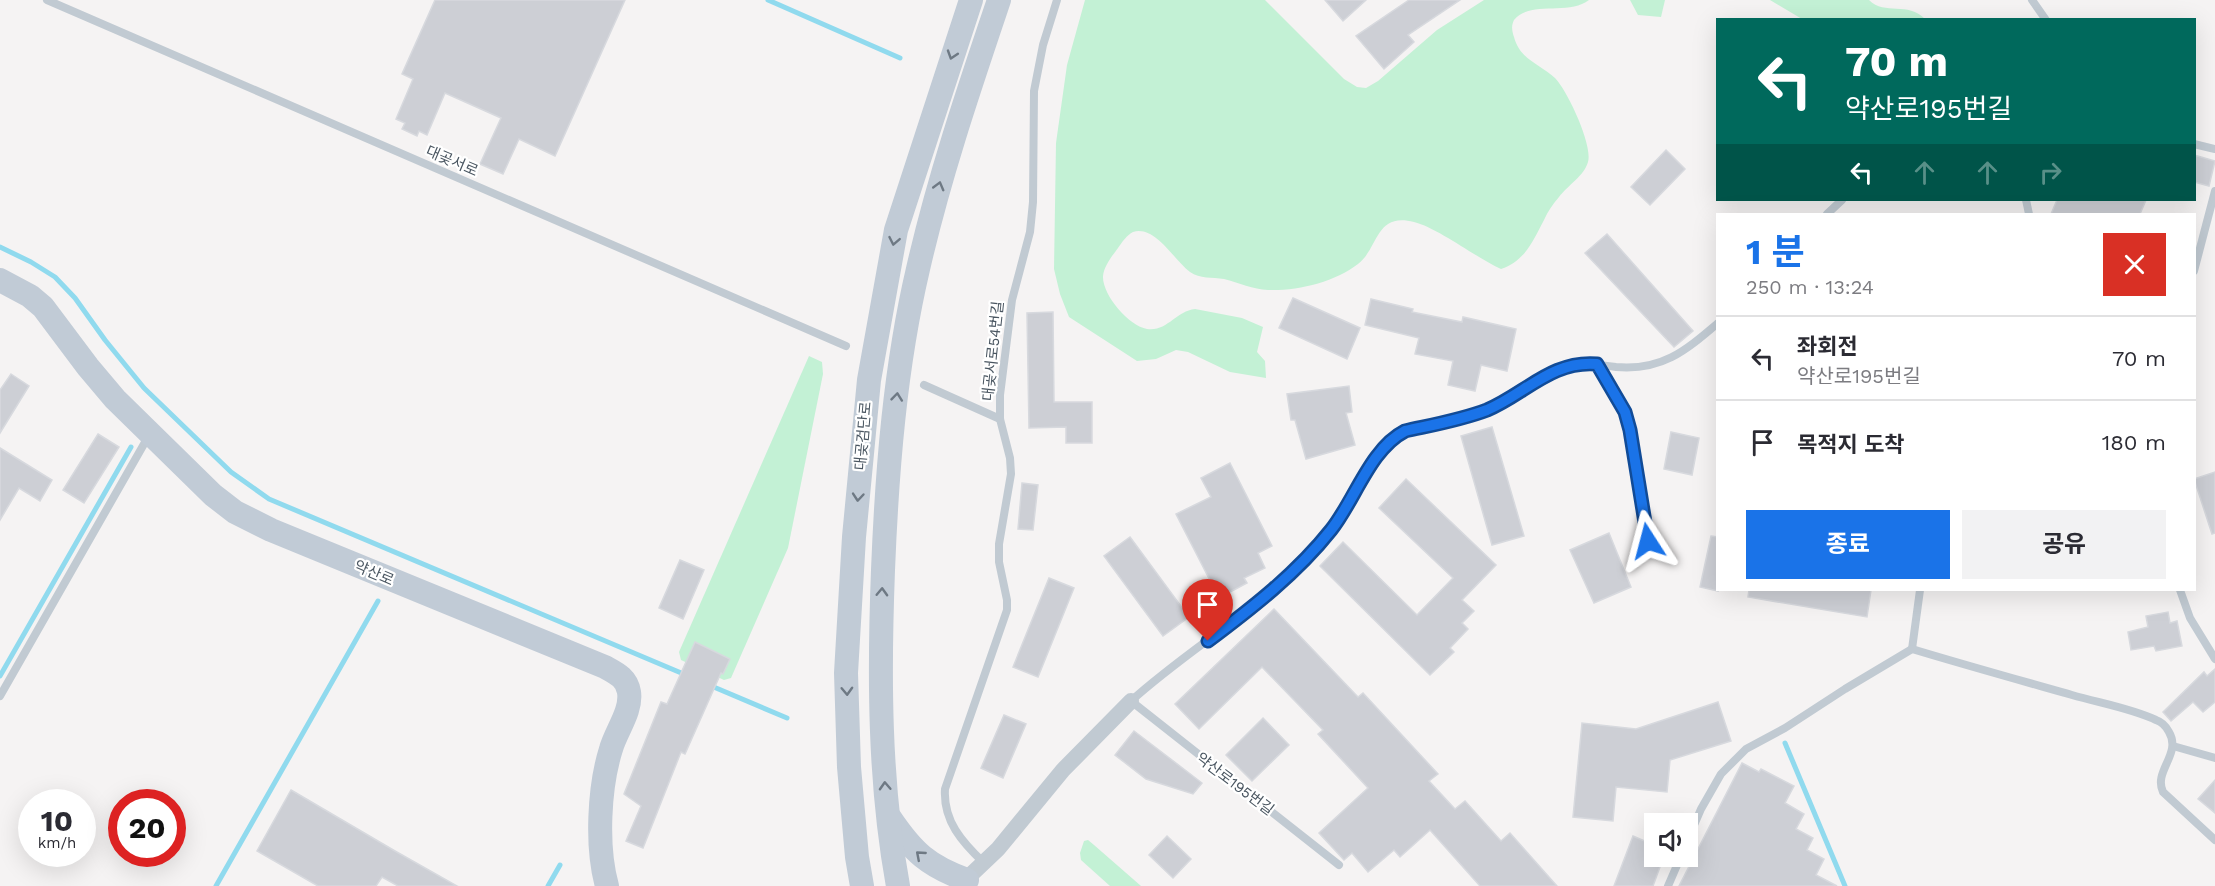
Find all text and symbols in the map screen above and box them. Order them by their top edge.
text: 70 m [1845,37,1948,86]
icon: left [1746,42,1824,120]
one-way arrow [947,49,959,60]
text: 약산로195번길 [1845,93,2012,125]
street label: 대곶서로 [423,142,481,180]
icon: left [1845,156,1878,189]
icon: ahead [1908,156,1941,189]
icon: ahead [1971,156,2004,189]
icon: right [2034,156,2067,189]
one-way arrow [931,181,944,191]
text: 1 분 [1746,231,1805,273]
button: close [2103,233,2166,296]
one-way arrow [888,236,901,246]
text: 250 m · 13:24 [1746,275,1874,299]
street label: 대곶서로54번길 [979,300,1007,402]
text: 좌회전 [1797,334,1858,359]
icon: left [1746,342,1779,375]
text: 70 m [2112,346,2166,371]
text: 약산로195번길 [1797,364,1921,388]
one-way arrow [890,393,903,402]
street label: 대곶검단로 [851,401,875,471]
icon: arrive [1746,426,1779,459]
text: 180 m [2102,430,2166,455]
text: 목적지 도착 [1797,432,1905,457]
one-way arrow [852,492,865,501]
position arrow [1616,509,1680,573]
button: 종료 [1746,510,1950,579]
button: 공유 [1962,510,2166,579]
street label: 약산로 [351,557,397,589]
pin [1182,579,1233,641]
one-way arrow [876,587,889,596]
icon: arrive [1191,588,1224,621]
one-way arrow [841,687,853,696]
street label: 약산로195번길 [1193,749,1277,819]
one-way arrow [879,782,892,791]
speed limit sign: 20 [108,789,186,867]
text: 10 [41,803,73,838]
map controls [1644,813,1698,867]
button: sound [1644,813,1698,867]
text: km/h [38,834,76,852]
one-way arrow [916,852,927,863]

